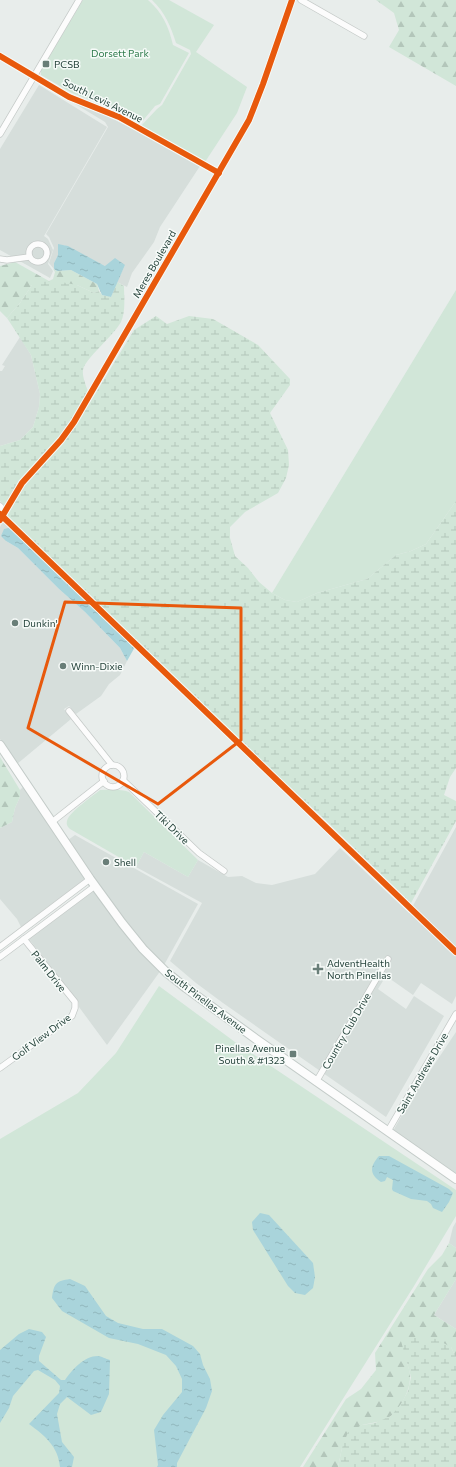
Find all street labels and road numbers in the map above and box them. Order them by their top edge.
street label: South Levis Avenue [61,75,145,125]
street label: Meres Boulevard [130,228,178,300]
street label: Tiki Drive [152,808,192,846]
street label: Palm Drive [29,948,69,994]
street label: South Pinellas Avenue [163,966,249,1036]
street label: Country Club Drive [319,991,373,1071]
street label: Golf View Drive [9,1011,73,1063]
street label: Saint Andrews Drive [394,1030,450,1116]

